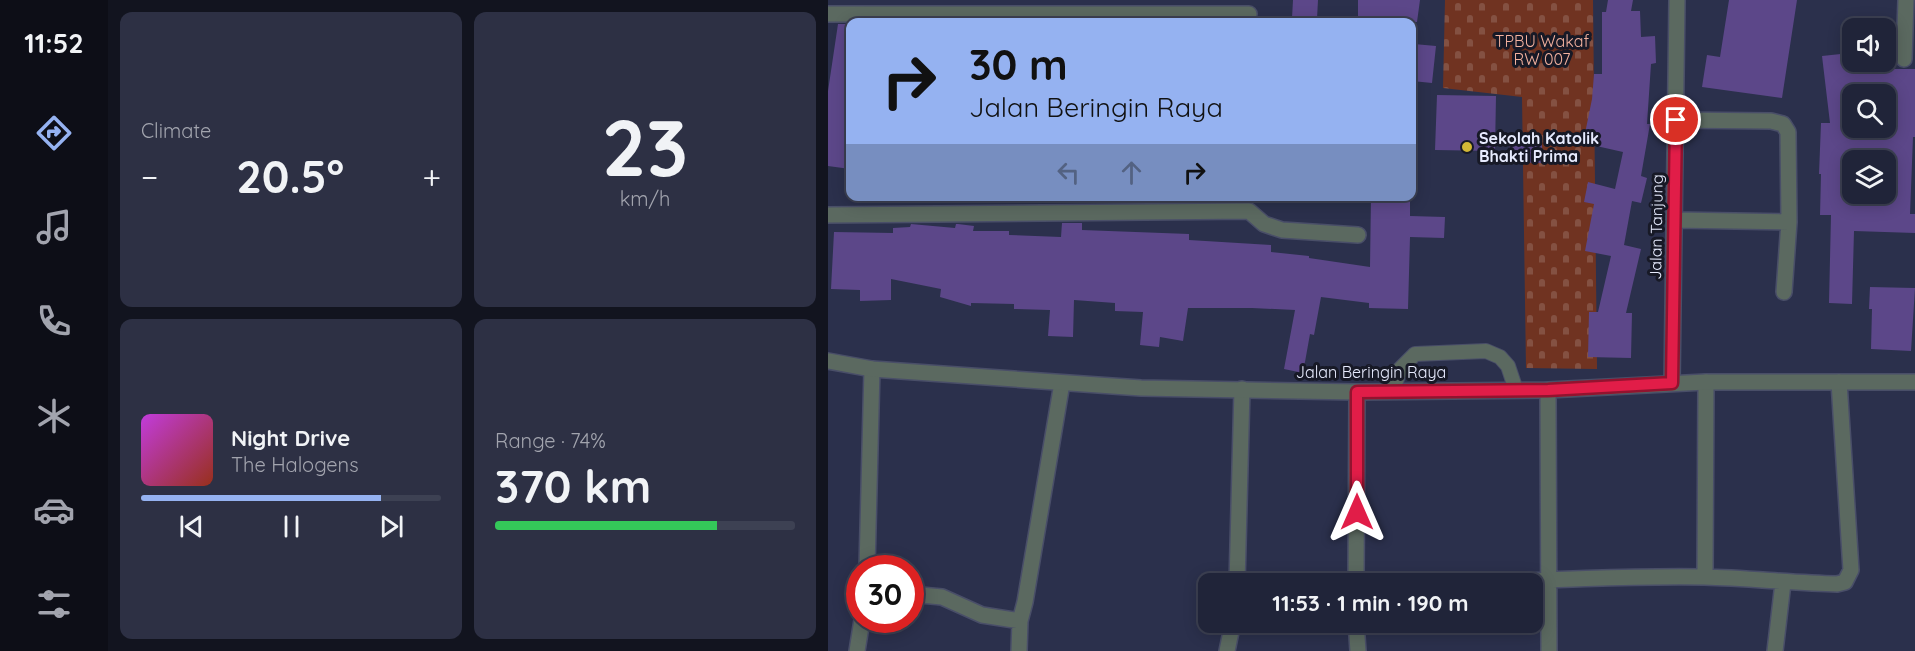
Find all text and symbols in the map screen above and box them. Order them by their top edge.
map controls [1842,18,1896,204]
button: sound [1842,18,1896,72]
text: 11:52 [24,26,84,60]
park label: TPBU Wakaf RW 007 [1495,31,1589,69]
text: 30 m [969,38,1068,91]
icon: right [870,42,948,120]
button: search [1842,84,1896,138]
text: Jalan Beringin Raya [969,90,1223,124]
pin [1650,94,1701,145]
text: 23 [602,98,688,196]
icon: arrive [1659,103,1692,136]
icon: directions [33,112,75,154]
text: Climate [141,118,211,143]
place label: Sekolah Katolik Bhakti Prima [1479,128,1599,166]
marker: Sekolah Katolik Bhakti Prima [1460,140,1474,154]
text: 20.5° [236,148,344,204]
button: layers [1842,150,1896,204]
text: − [141,156,158,197]
text: + [422,156,441,197]
icon: left [1052,156,1085,189]
icon: ahead [1115,156,1148,189]
icon: right [1178,156,1211,189]
street label: Jalan Tanjung [1645,174,1667,280]
text: km/h [620,186,670,211]
icon: music [33,206,75,248]
icon: phone [33,300,75,342]
street label: Jalan Beringin Raya [1296,362,1446,382]
icon: climate [33,395,75,437]
text: Night Drive [231,424,350,452]
text: Range · 74% [495,428,606,453]
text: The Halogens [231,452,359,477]
text: 370 km [495,458,651,514]
position arrow [1325,480,1389,544]
icon: car [33,489,75,531]
icon: previous [175,510,208,543]
icon: pause [275,510,308,543]
icon: next [375,510,408,543]
speed limit sign: 30 [846,555,924,633]
icon: filters [33,583,75,625]
text: 11:53 · 1 min · 190 m [1272,589,1469,617]

